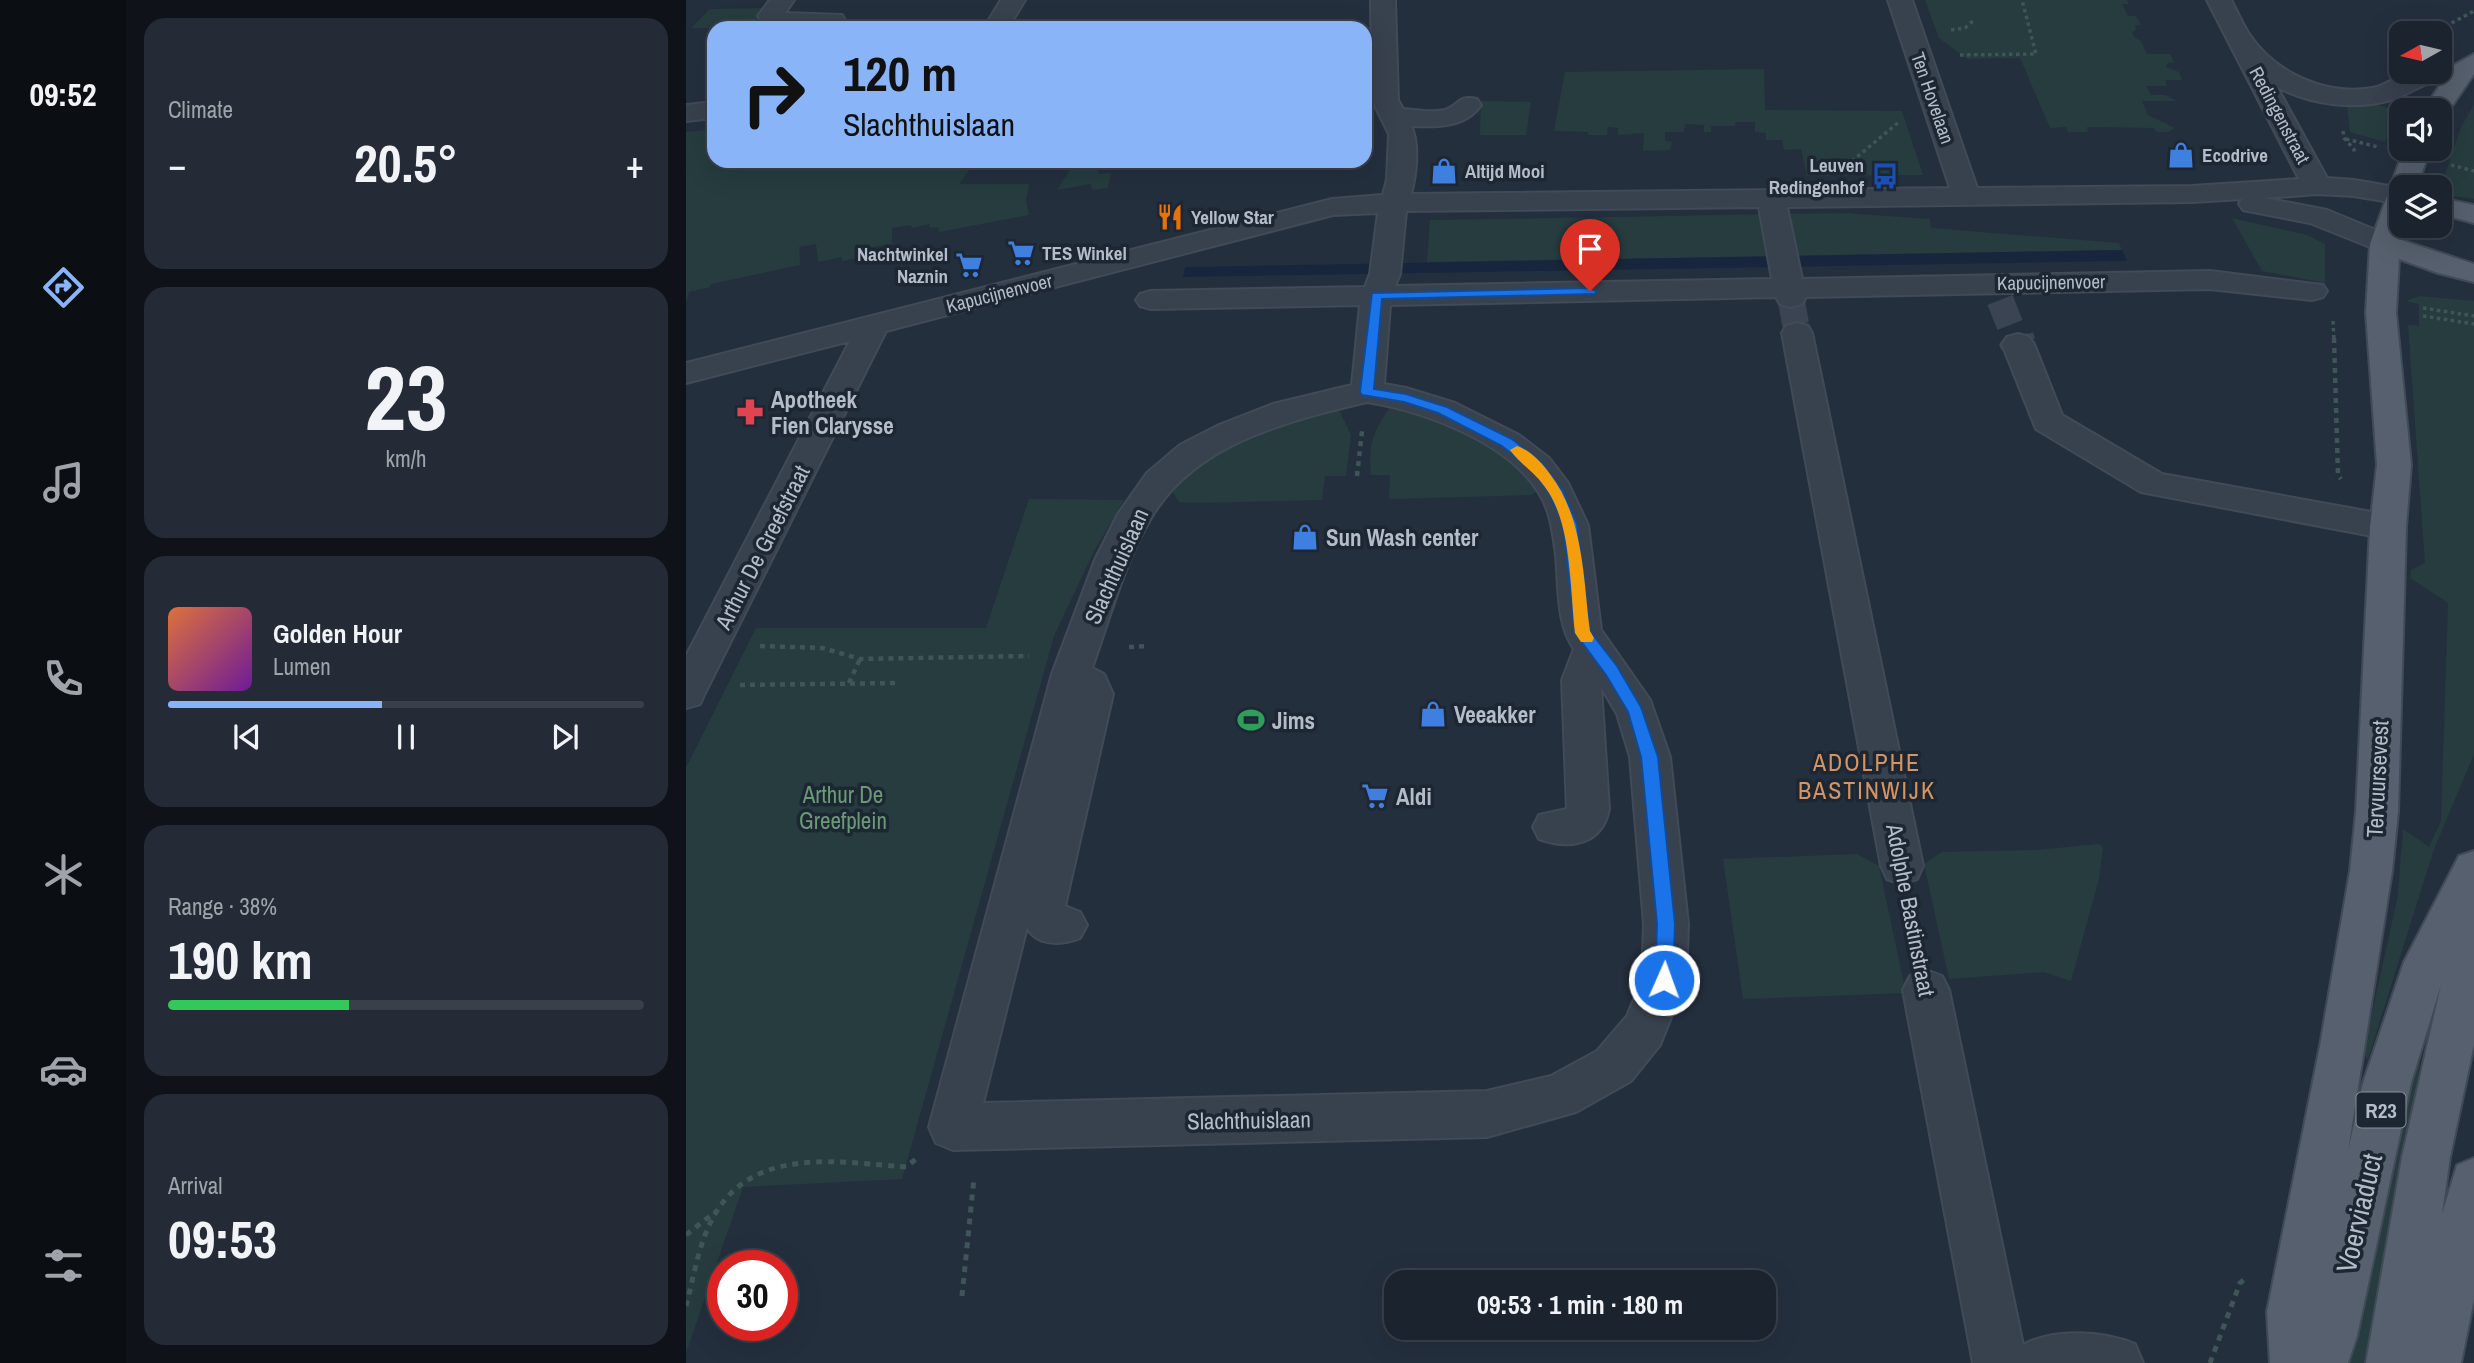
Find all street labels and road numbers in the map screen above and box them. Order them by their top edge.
street label: Ten Hovelaan [1905,49,1961,147]
street label: Redingenstraat [2244,62,2317,169]
street label: Kapucijnenvoer [943,267,1055,319]
street label: Kapucijnenvoer [1997,268,2106,296]
street label: Arthur De Greefstraat [707,460,817,635]
street label: Slachthuislaan [1077,503,1155,629]
street label: Tervuursevest [2358,720,2396,838]
street label: Adolphe Bastinstraat [1879,820,1943,999]
road number: R23 [2356,1092,2406,1128]
street label: Slachthuislaan [1187,1103,1311,1137]
street label: Voerviaduct [2327,1150,2391,1276]

